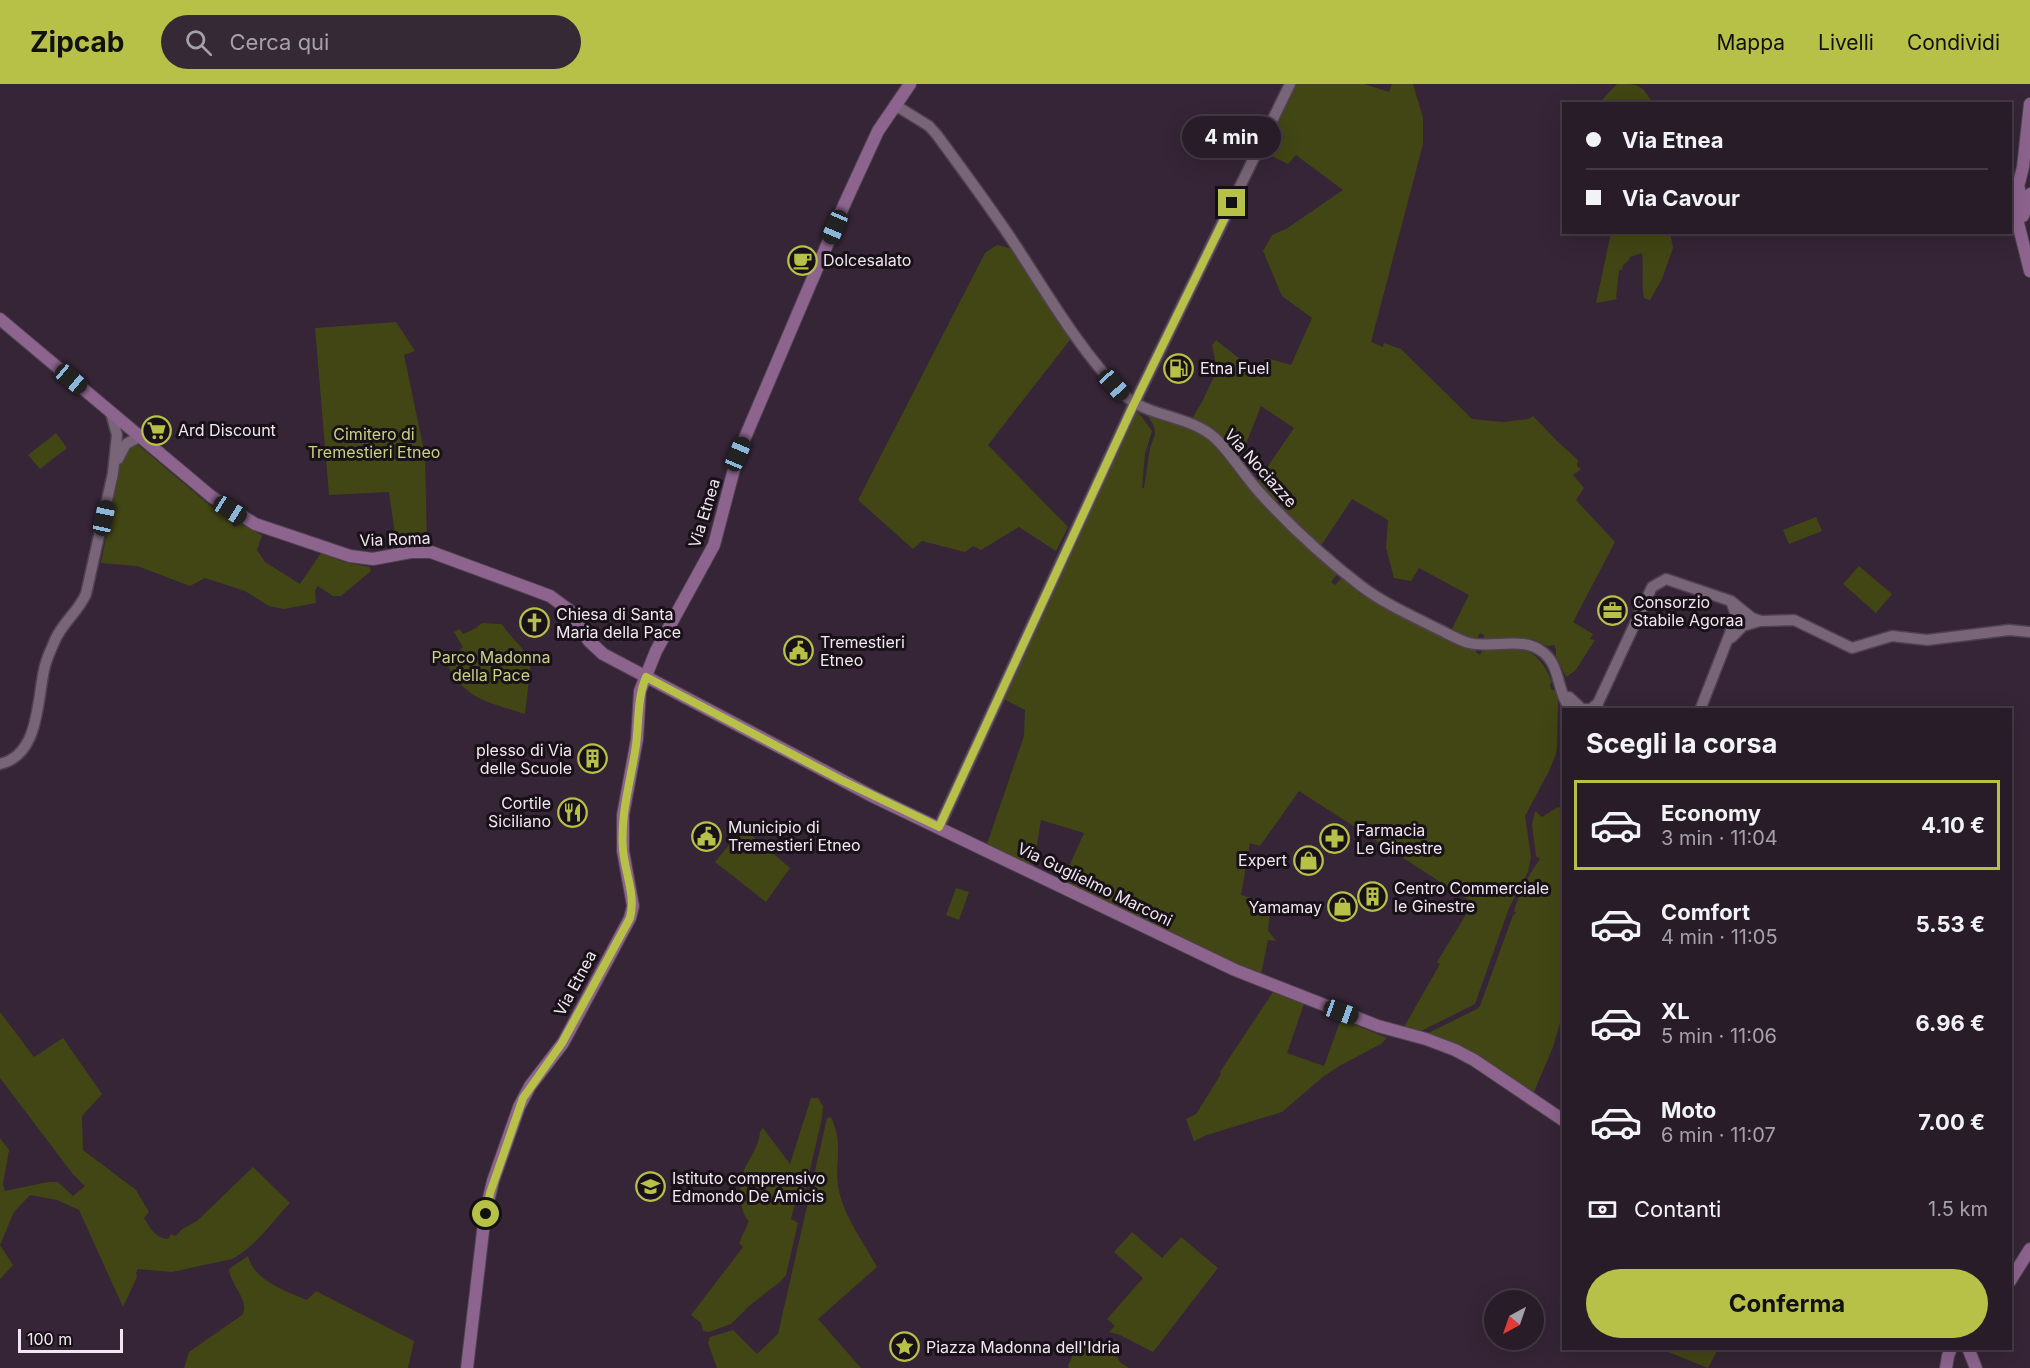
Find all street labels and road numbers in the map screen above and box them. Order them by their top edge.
street label: Via Nociazze [1221,425,1301,511]
street label: Via Etnea [684,476,724,550]
street label: Via Roma [359,528,431,550]
street label: Via Guglielmo Marconi [1014,838,1176,930]
street label: Via Etnea [549,947,601,1019]

